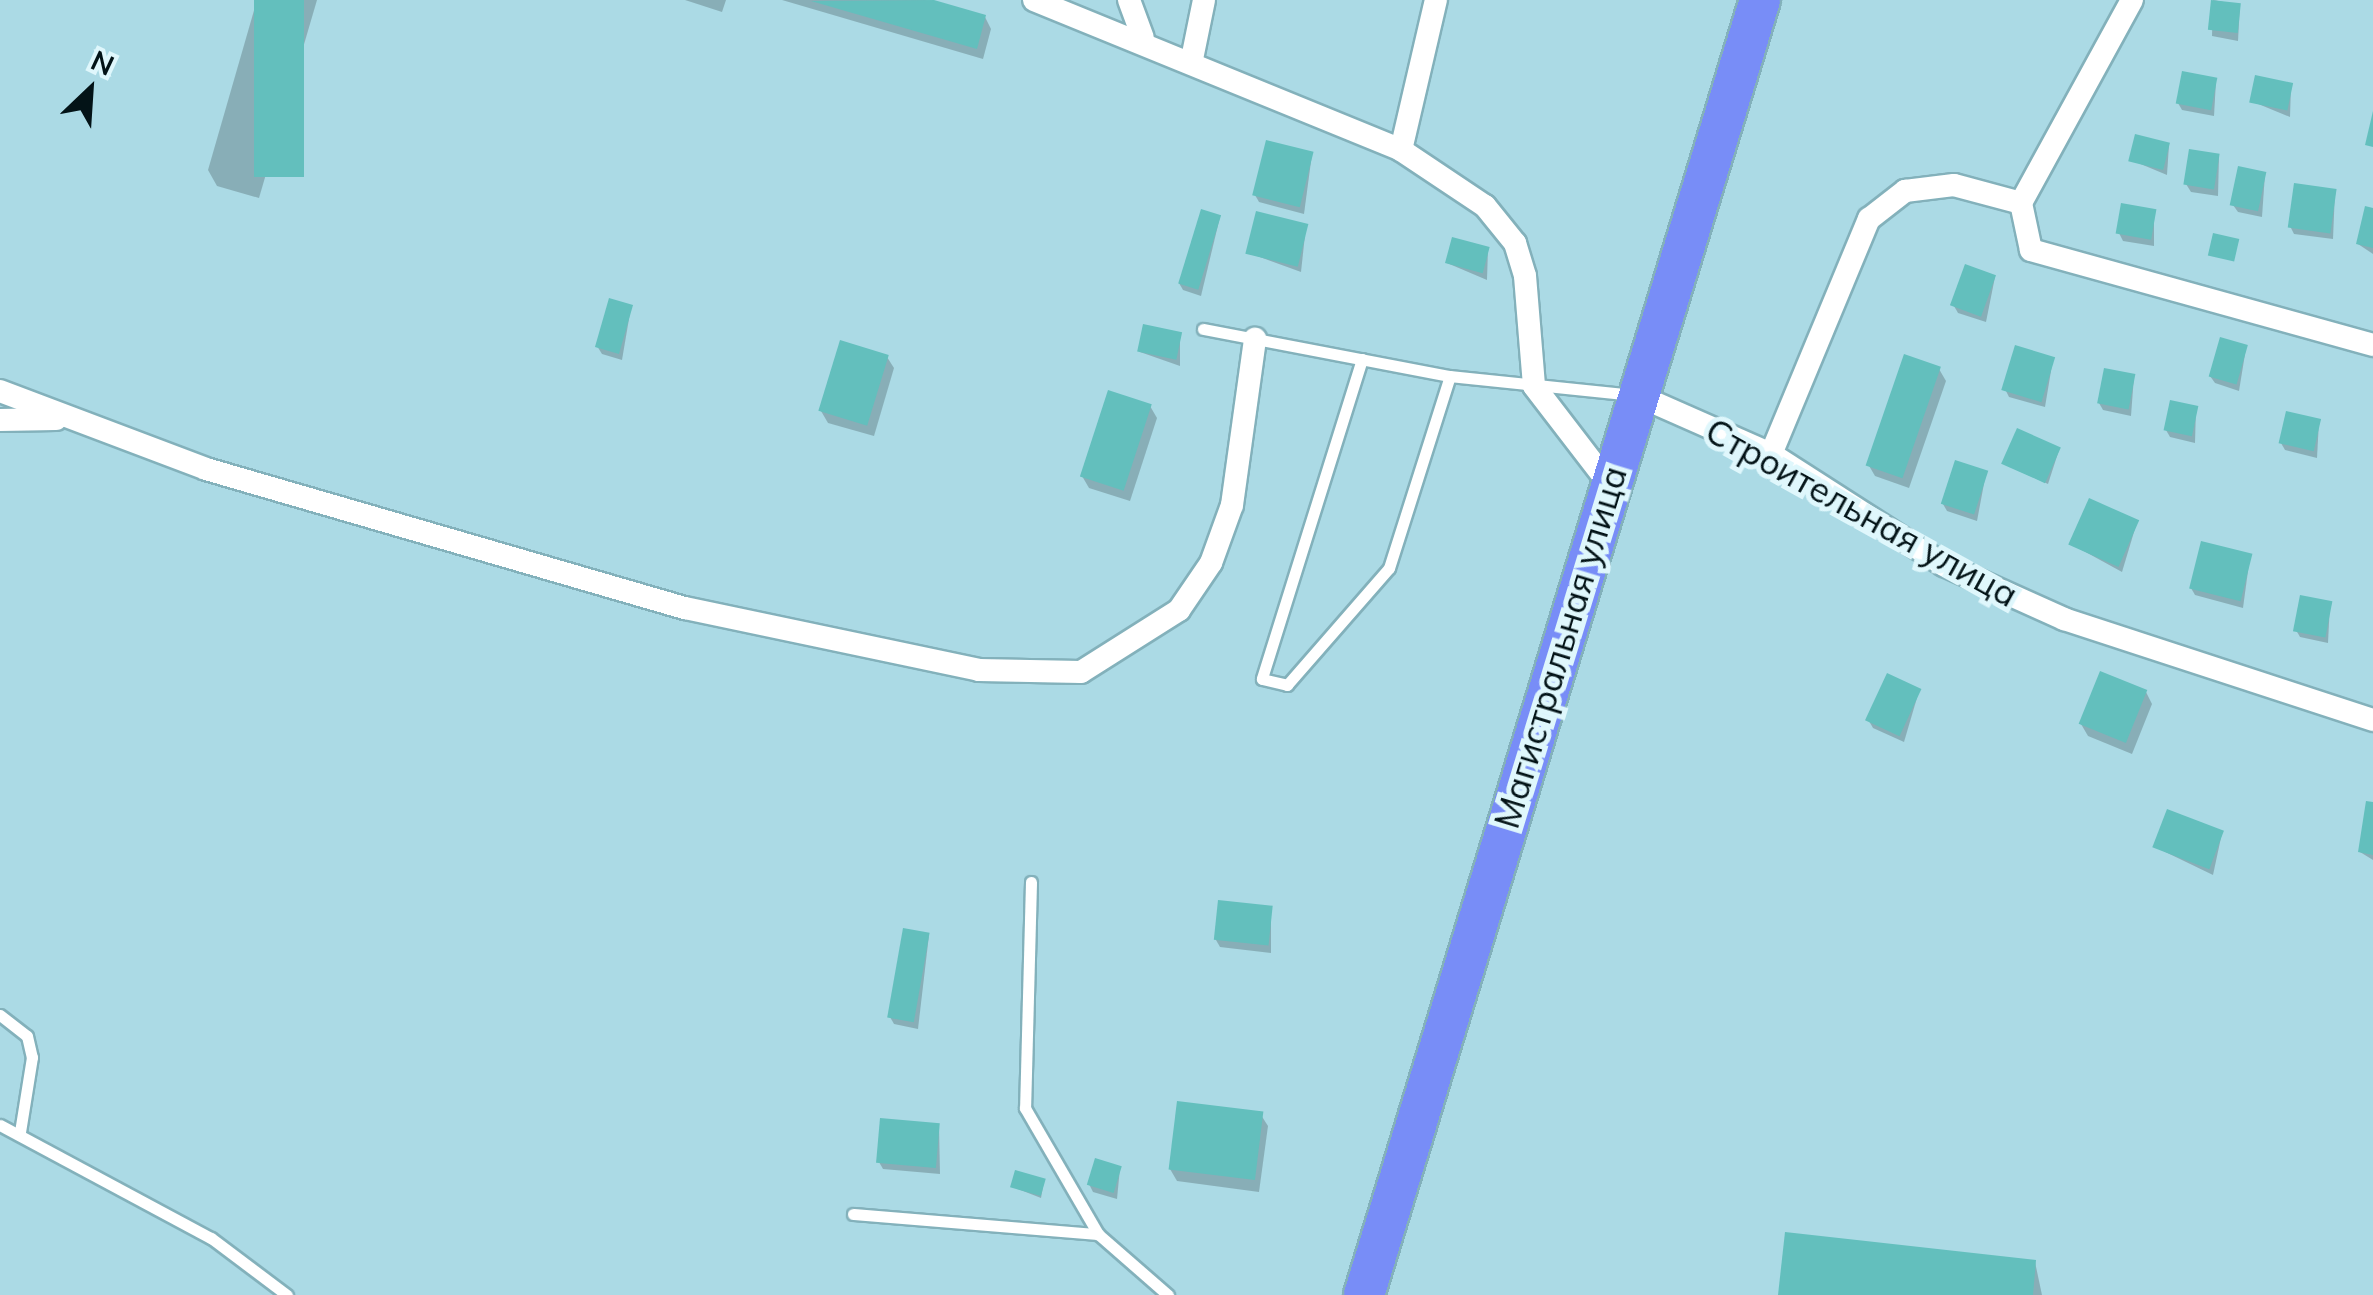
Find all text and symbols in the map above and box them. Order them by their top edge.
north arrow [40,40,140,140]
text: N [86,42,120,83]
street label: Строительная улица [1699,409,2025,615]
street label: Магистральная улица [1485,461,1635,833]

